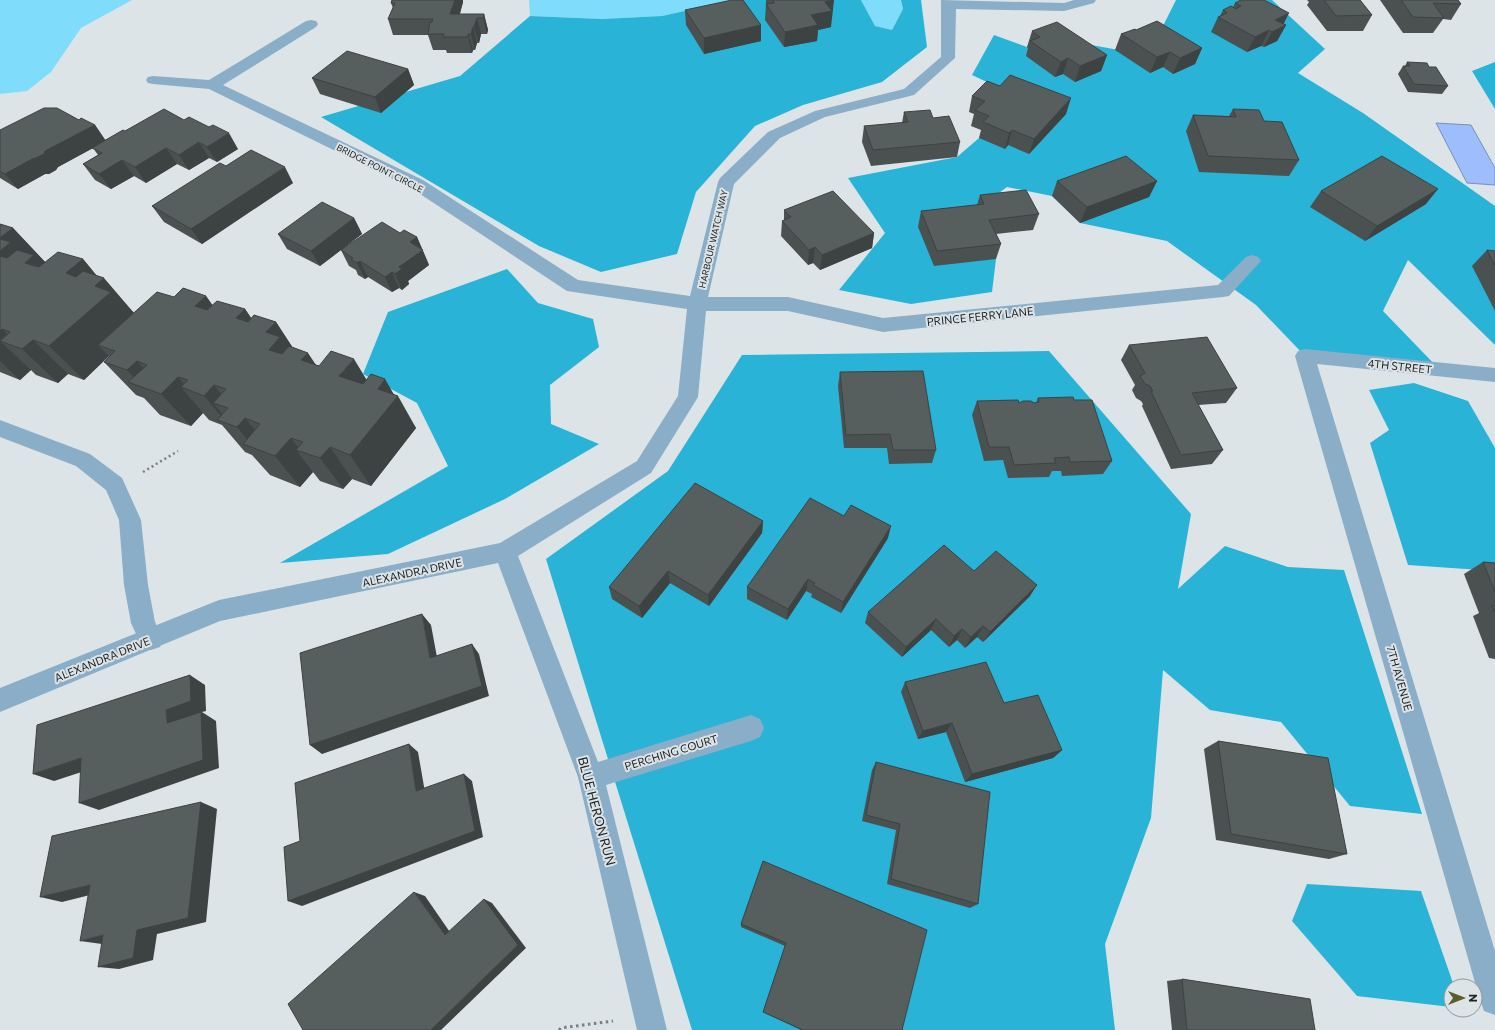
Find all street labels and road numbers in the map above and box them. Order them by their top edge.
street label: BRIDGE POINT CIRCLE [335,141,425,195]
street label: HARBOUR WATCH WAY [696,189,730,289]
street label: PRINCE FERRY LANE [926,304,1034,328]
street label: 4TH STREET [1367,356,1433,376]
street label: ALEXANDRA DRIVE [361,555,463,589]
street label: ALEXANDRA DRIVE [52,634,152,684]
street label: 7TH AVENUE [1385,644,1415,712]
street label: PERCHING COURT [623,732,719,772]
street label: BLUE HERON RUN [575,755,619,867]

